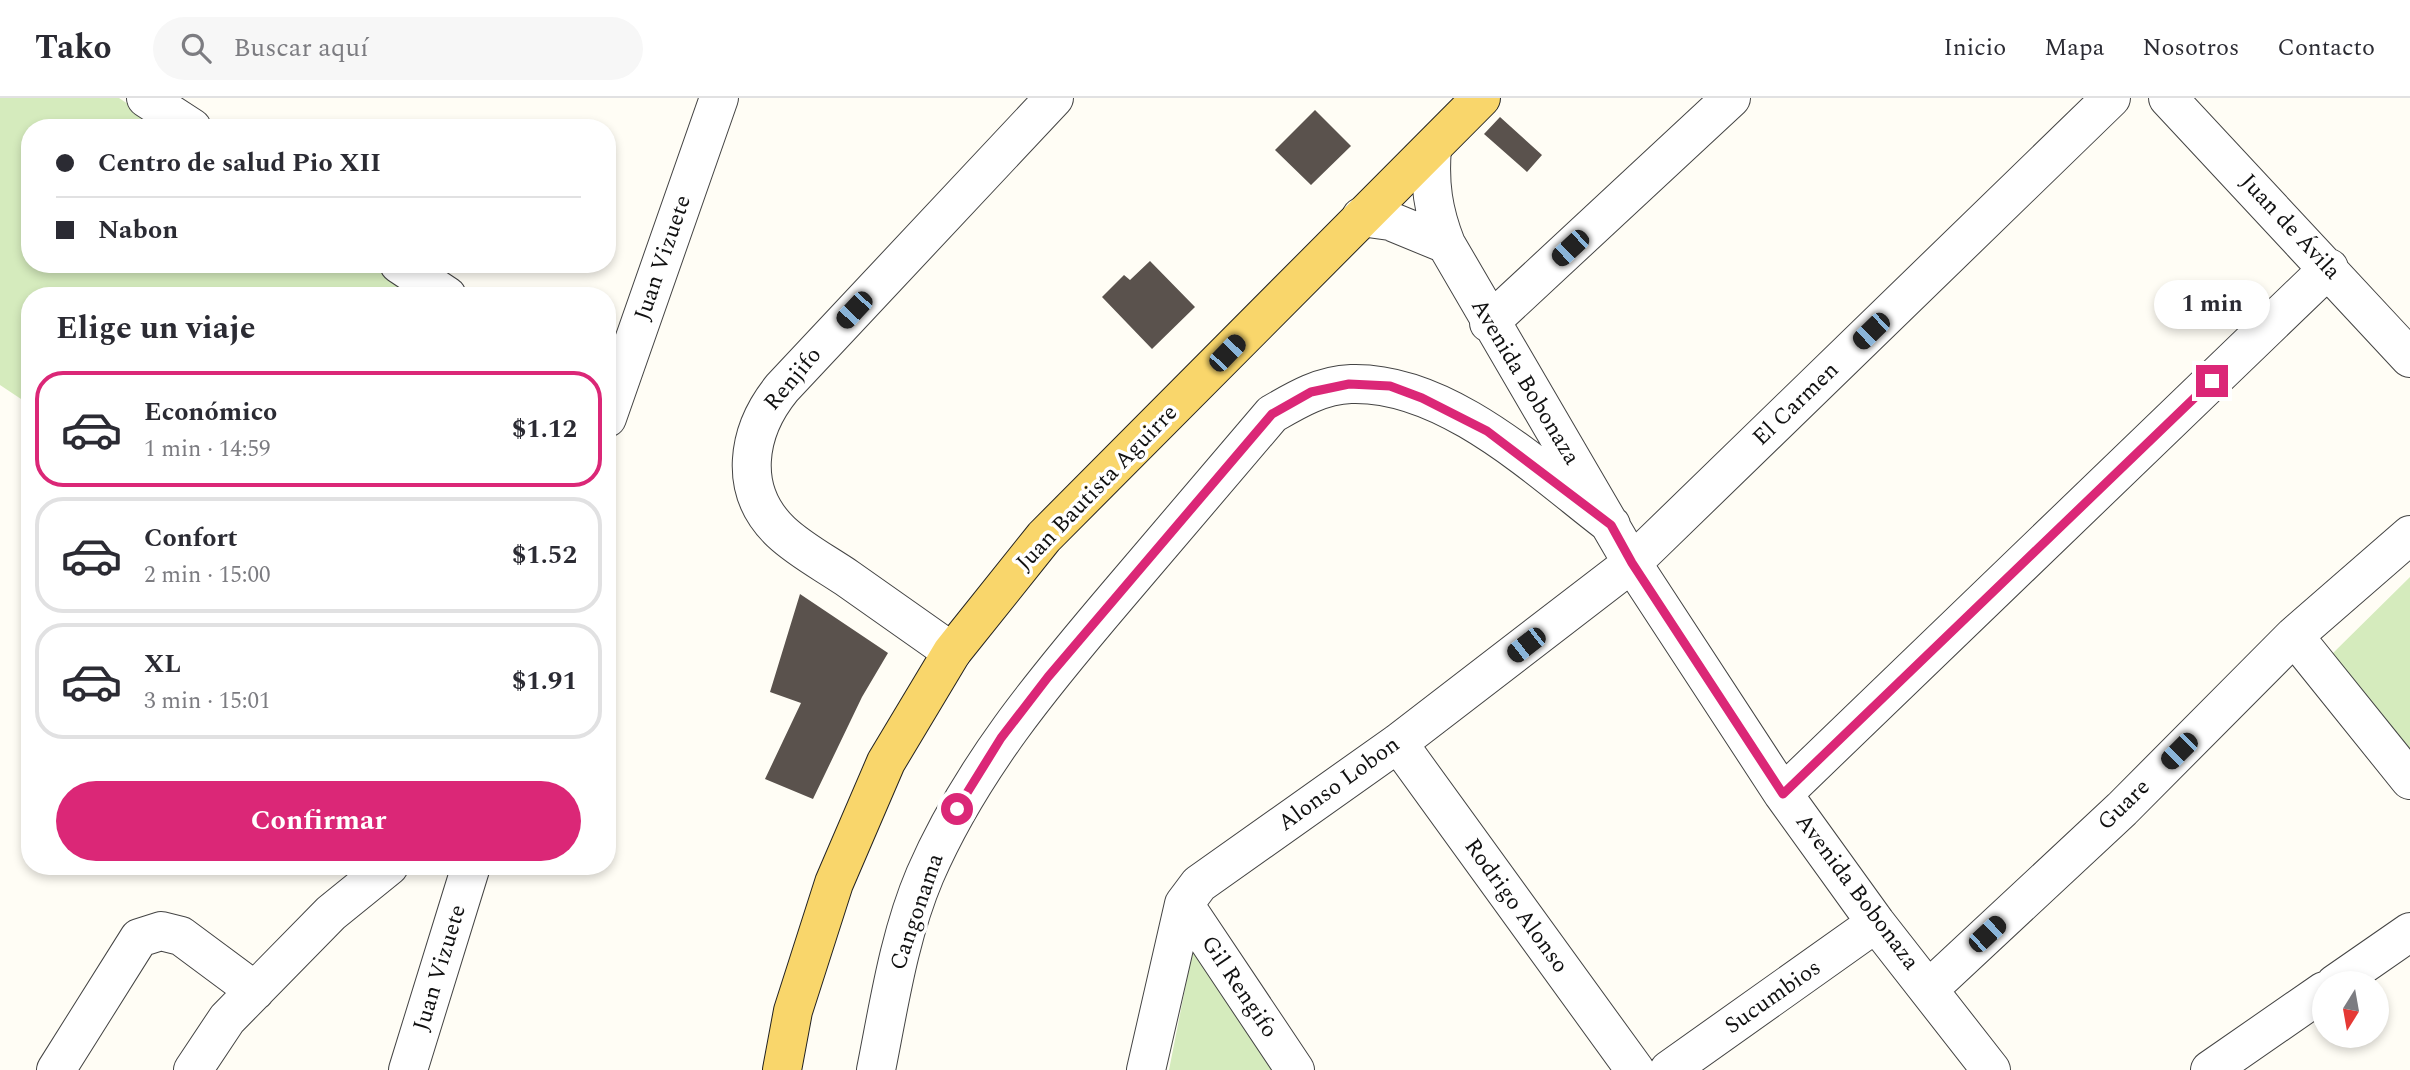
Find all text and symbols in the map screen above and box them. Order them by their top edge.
search box [153,17,643,80]
text: Tako [35,23,111,73]
text: Buscar aquí [233,28,368,68]
icon: search [177,29,215,67]
text: Inicio [1943,30,2006,66]
text: Mapa [2044,30,2104,66]
text: Nosotros [2142,30,2239,66]
text: Contacto [2277,30,2375,66]
text: Centro de salud Pio XII [98,143,381,183]
street label: Juan de Ávila [2231,166,2349,288]
street label: Juan Vizuete [625,191,701,325]
text: Nabon [98,210,178,250]
car [1548,226,1593,270]
callout: 1 min [2154,280,2270,328]
car [832,287,877,333]
text: 1 min [2181,287,2243,322]
street label: Avenida Bobonaza [1461,292,1589,472]
text: Elige un viaje [56,304,256,353]
car [1849,309,1894,353]
car [1205,331,1250,375]
street label: Renjifo [756,339,830,419]
street label: El Carmen [1745,354,1847,454]
route end [2196,365,2228,397]
text: Económico [144,392,277,432]
street label: Juan Bautista Aguirre [1008,397,1186,579]
icon: car [60,398,123,461]
text: $1.12 [512,409,577,449]
text: 1 min · 14:59 [144,432,271,467]
text: Confort [144,518,238,558]
icon: car [60,524,123,587]
text: $1.52 [512,535,577,575]
text: 2 min · 15:00 [144,558,271,593]
car [1503,624,1550,666]
text: XL [144,644,181,684]
icon: car [60,650,123,713]
text: $1.91 [512,661,577,701]
text: 3 min · 15:01 [144,684,271,719]
street label: Alonso Lobon [1271,728,1407,840]
car [2157,729,2202,773]
street label: Guare [2090,771,2158,839]
button: Confirmar [56,781,581,861]
route start [941,793,973,825]
street label: Avenida Bobonaza [1786,806,1928,978]
street label: Rodrigo Alonso [1455,831,1577,981]
street label: Cangonama [881,849,953,975]
street label: Juan Vizuete [404,900,476,1036]
car [1965,912,2010,956]
street label: Gil Rengifo [1192,929,1286,1045]
street label: Sucumbios [1717,951,1829,1043]
north arrow [2312,971,2389,1048]
map controls [2312,971,2389,1048]

